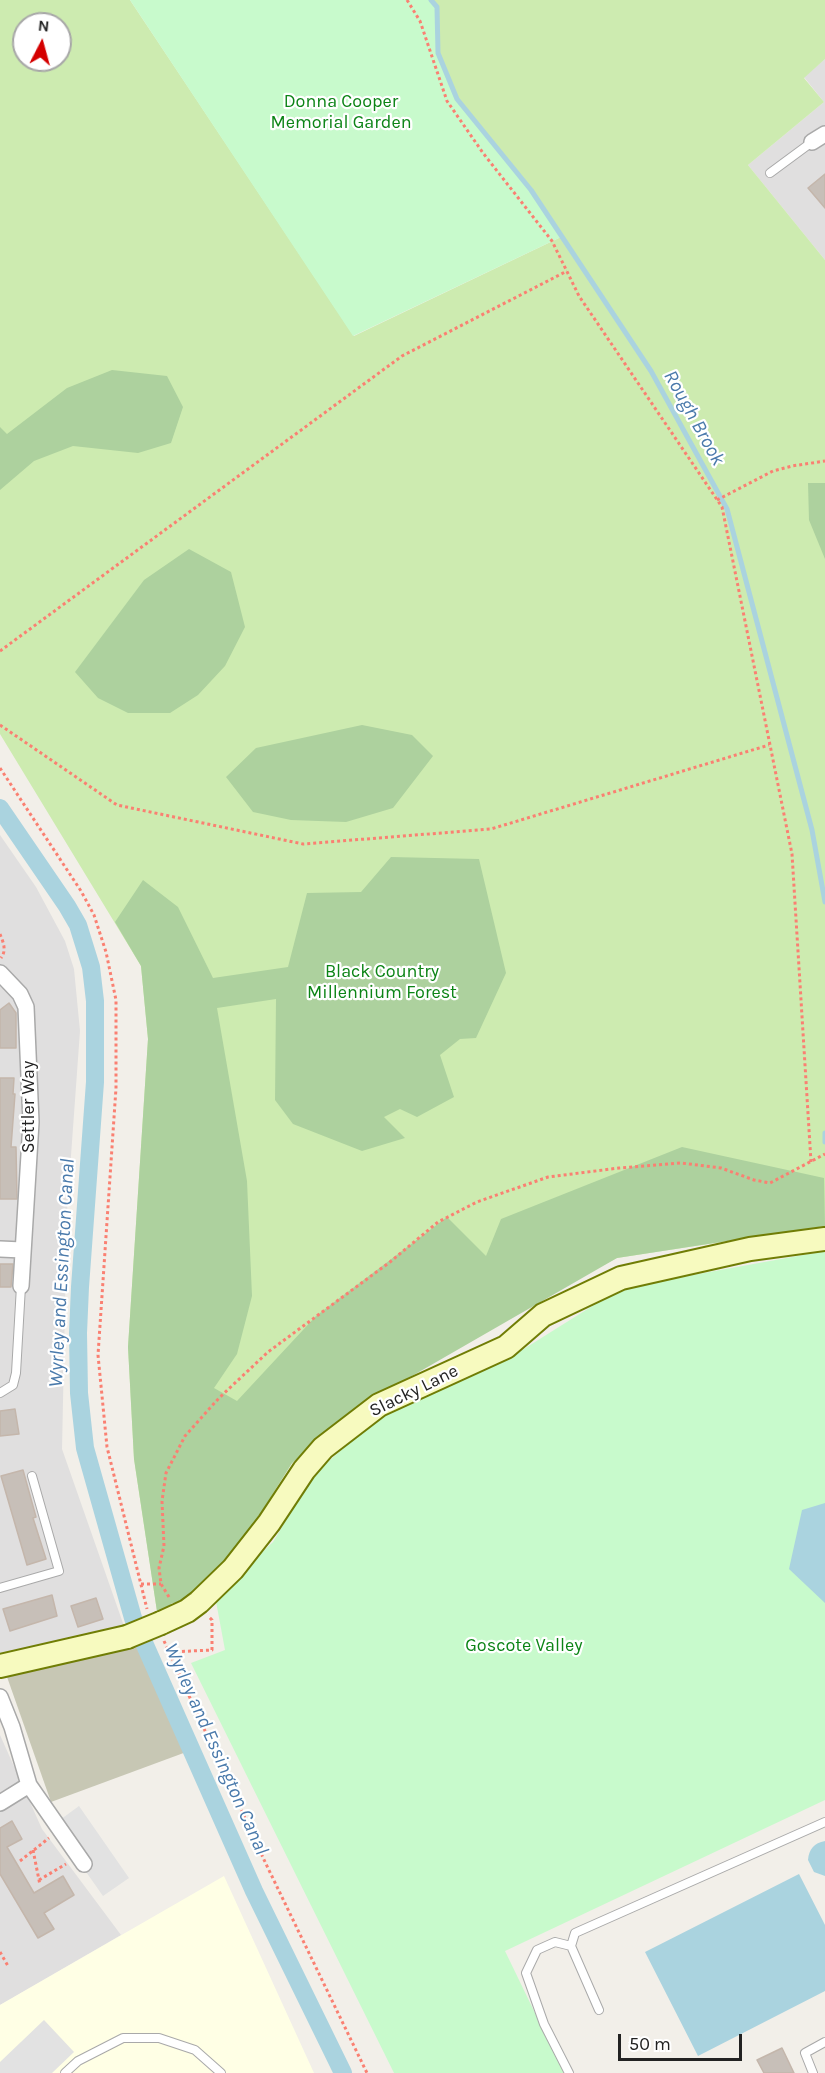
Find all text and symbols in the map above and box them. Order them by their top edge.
north arrow [12,12,72,72]
text: N [37,16,50,36]
park label: Donna Cooper Memorial Garden [270,91,412,134]
water label: Rough Brook [658,366,730,470]
park label: Black Country Millennium Forest [307,961,457,1004]
street label: Settler Way [18,1061,40,1153]
water label: Wyrley and Essington Canal [44,1158,80,1388]
street label: Slacky Lane [366,1360,462,1422]
park label: Goscote Valley [465,1635,583,1657]
water label: Wyrley and Essington Canal [158,1639,274,1859]
scale bar [621,2022,746,2060]
text: 50 m [629,2033,671,2055]

